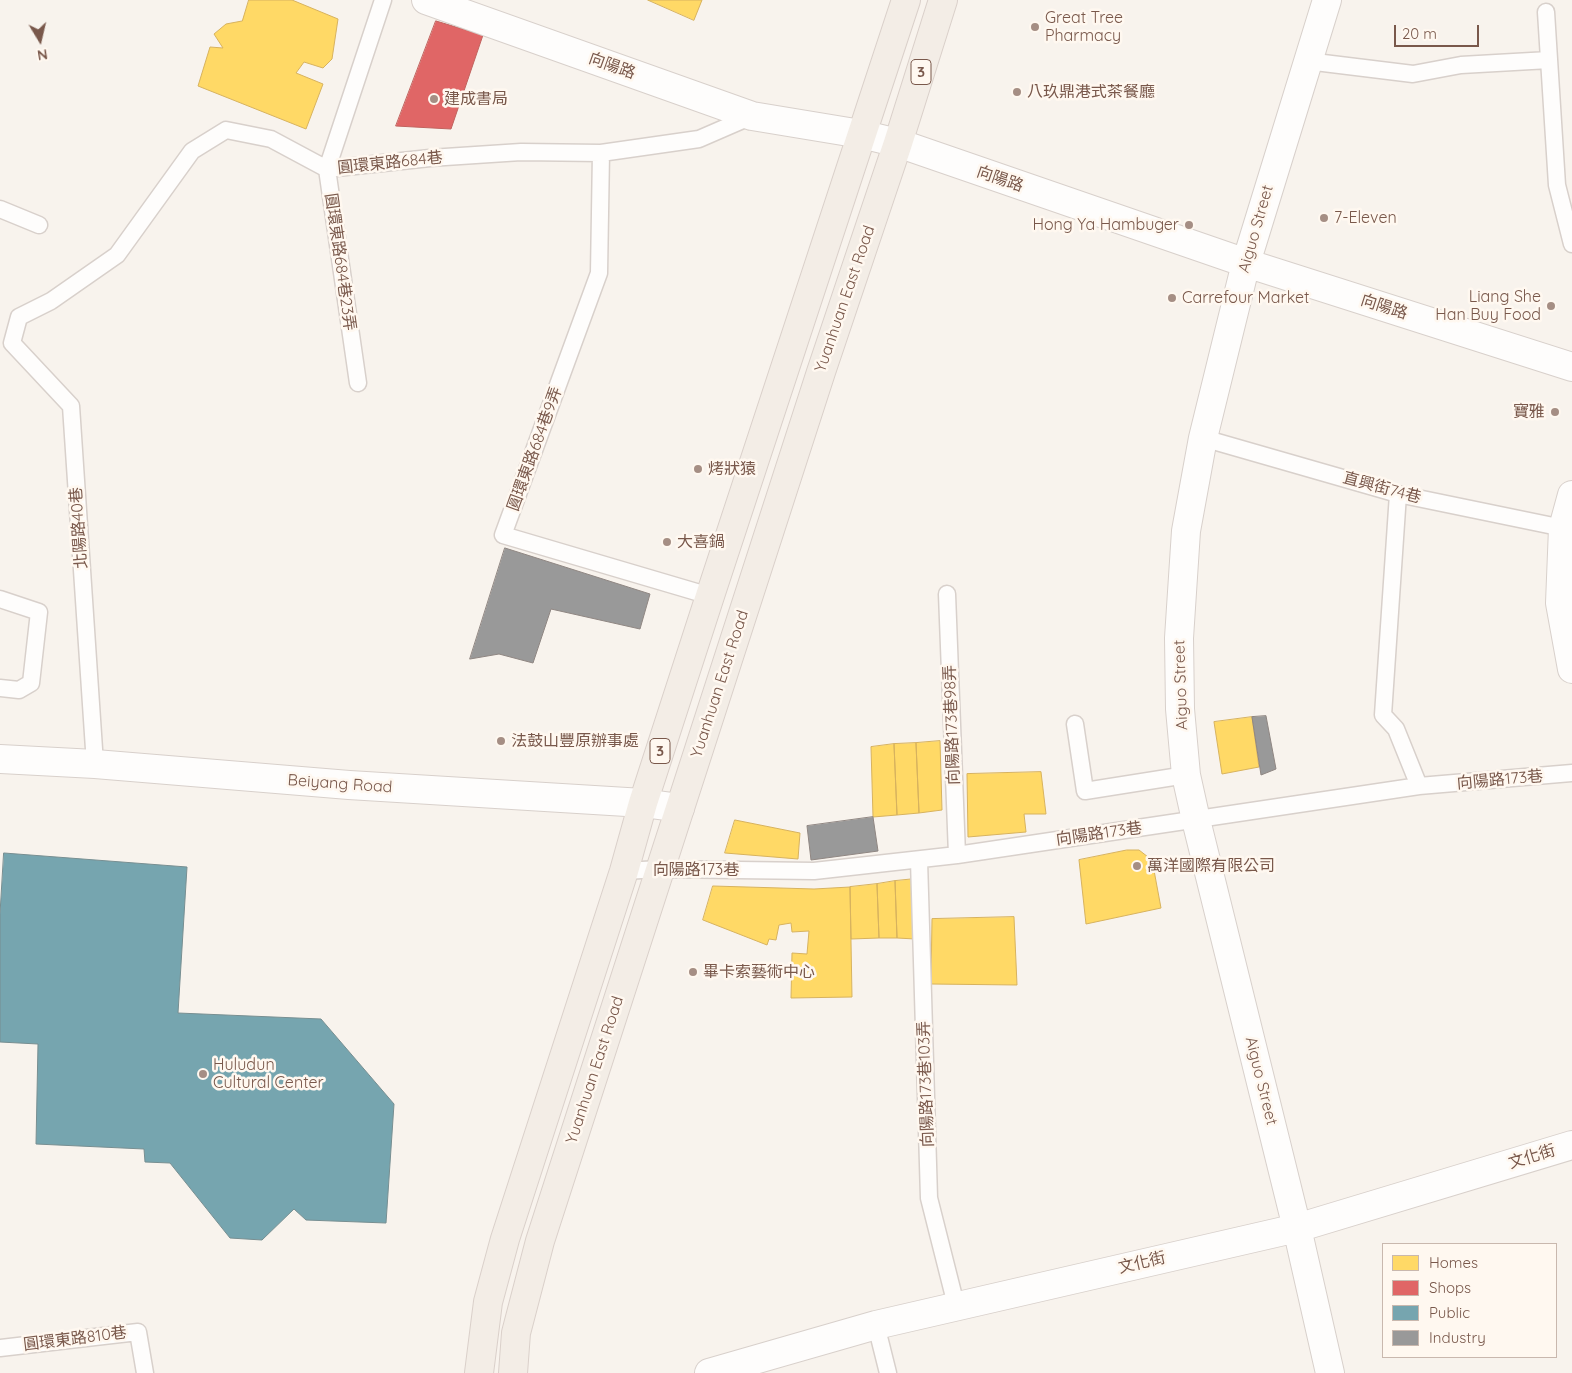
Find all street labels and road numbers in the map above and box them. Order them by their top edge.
street label: 向陽路 [586,49,638,83]
road number: 3 [911,60,931,84]
street label: 圓環東路684巷 [336,148,444,178]
street label: 向陽路 [974,162,1026,196]
street label: Aiguo Street [1234,183,1278,275]
street label: 圓環東路684巷23弄 [321,192,359,332]
street label: Yuanhuan East Road [811,223,879,375]
street label: 向陽路 [1358,290,1410,324]
street label: 圓環東路684巷9弄 [504,384,566,514]
street label: 直興街74巷 [1341,468,1423,508]
street label: 北陽路40巷 [67,486,91,570]
street label: Yuanhuan East Road [687,608,753,760]
street label: Aiguo Street [1170,639,1192,731]
street label: 向陽路173巷98弄 [940,665,964,785]
road number: 3 [650,738,670,764]
street label: 向陽路173巷 [1456,767,1544,793]
street label: Beiyang Road [287,771,393,797]
street label: 向陽路173巷 [1055,818,1143,850]
street label: 向陽路173巷 [653,860,739,880]
street label: Yuanhuan East Road [562,994,628,1146]
street label: 向陽路173巷103弄 [914,1021,938,1147]
street label: Aiguo Street [1241,1035,1281,1127]
street label: 文化街 [1506,1141,1558,1173]
street label: 文化街 [1116,1248,1168,1278]
street label: 圓環東路810巷 [22,1323,128,1355]

